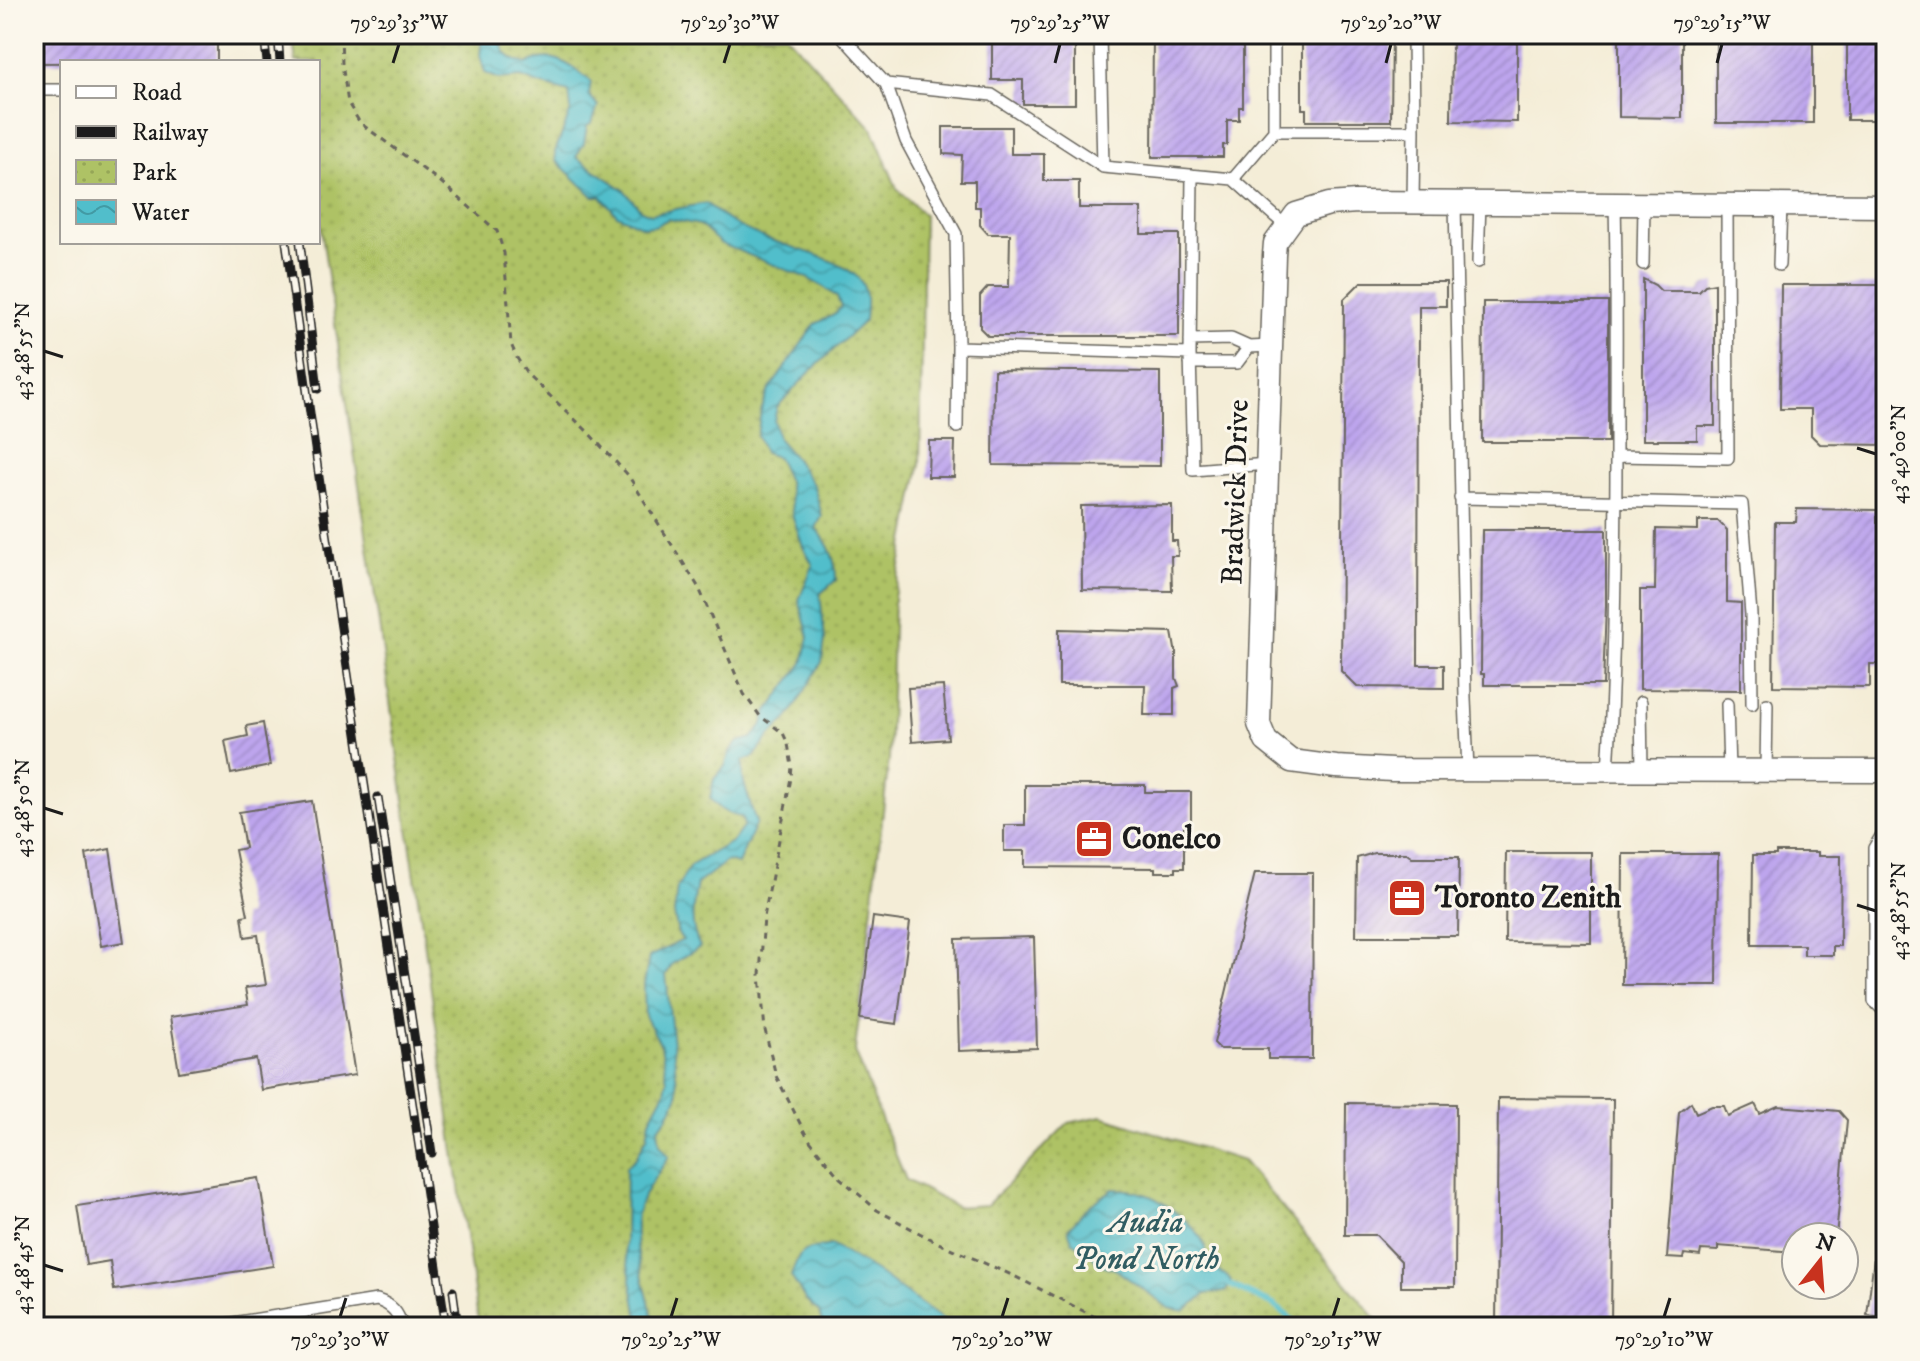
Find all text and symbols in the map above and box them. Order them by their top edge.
text: 79°29'35"W [350,11,448,36]
text: 79°29'30"W [681,11,780,36]
text: 79°29'25"W [1010,11,1111,36]
text: 79°29'20"W [1341,11,1442,36]
text: 79°29'15"W [1673,11,1771,36]
legend [60,60,320,244]
text: Road [132,78,182,108]
text: Railway [132,118,209,148]
text: Park [132,158,177,188]
text: Water [131,198,189,228]
text: 43°48'55"N [11,302,36,400]
street label: Bradwick Drive [1214,399,1258,585]
text: 43°49'00"N [1887,404,1912,504]
text: 43°48'50"N [11,758,36,858]
office icon: Conelco [1073,818,1115,860]
place label: Conelco [1122,821,1221,858]
text: 43°48'55"N [1887,862,1912,960]
office icon: Toronto Zenith [1386,877,1428,919]
place label: Toronto Zenith [1434,880,1622,917]
water label: Audia Pond North [1072,1203,1220,1280]
text: 43°48'45"N [11,1215,36,1315]
north arrow [1780,1221,1860,1301]
text: N [1813,1228,1838,1259]
text: 79°29'30"W [291,1328,390,1353]
text: 79°29'25"W [621,1328,722,1353]
text: 79°29'20"W [952,1328,1053,1353]
text: 79°29'15"W [1284,1328,1382,1353]
text: 79°29'10"W [1615,1328,1714,1353]

